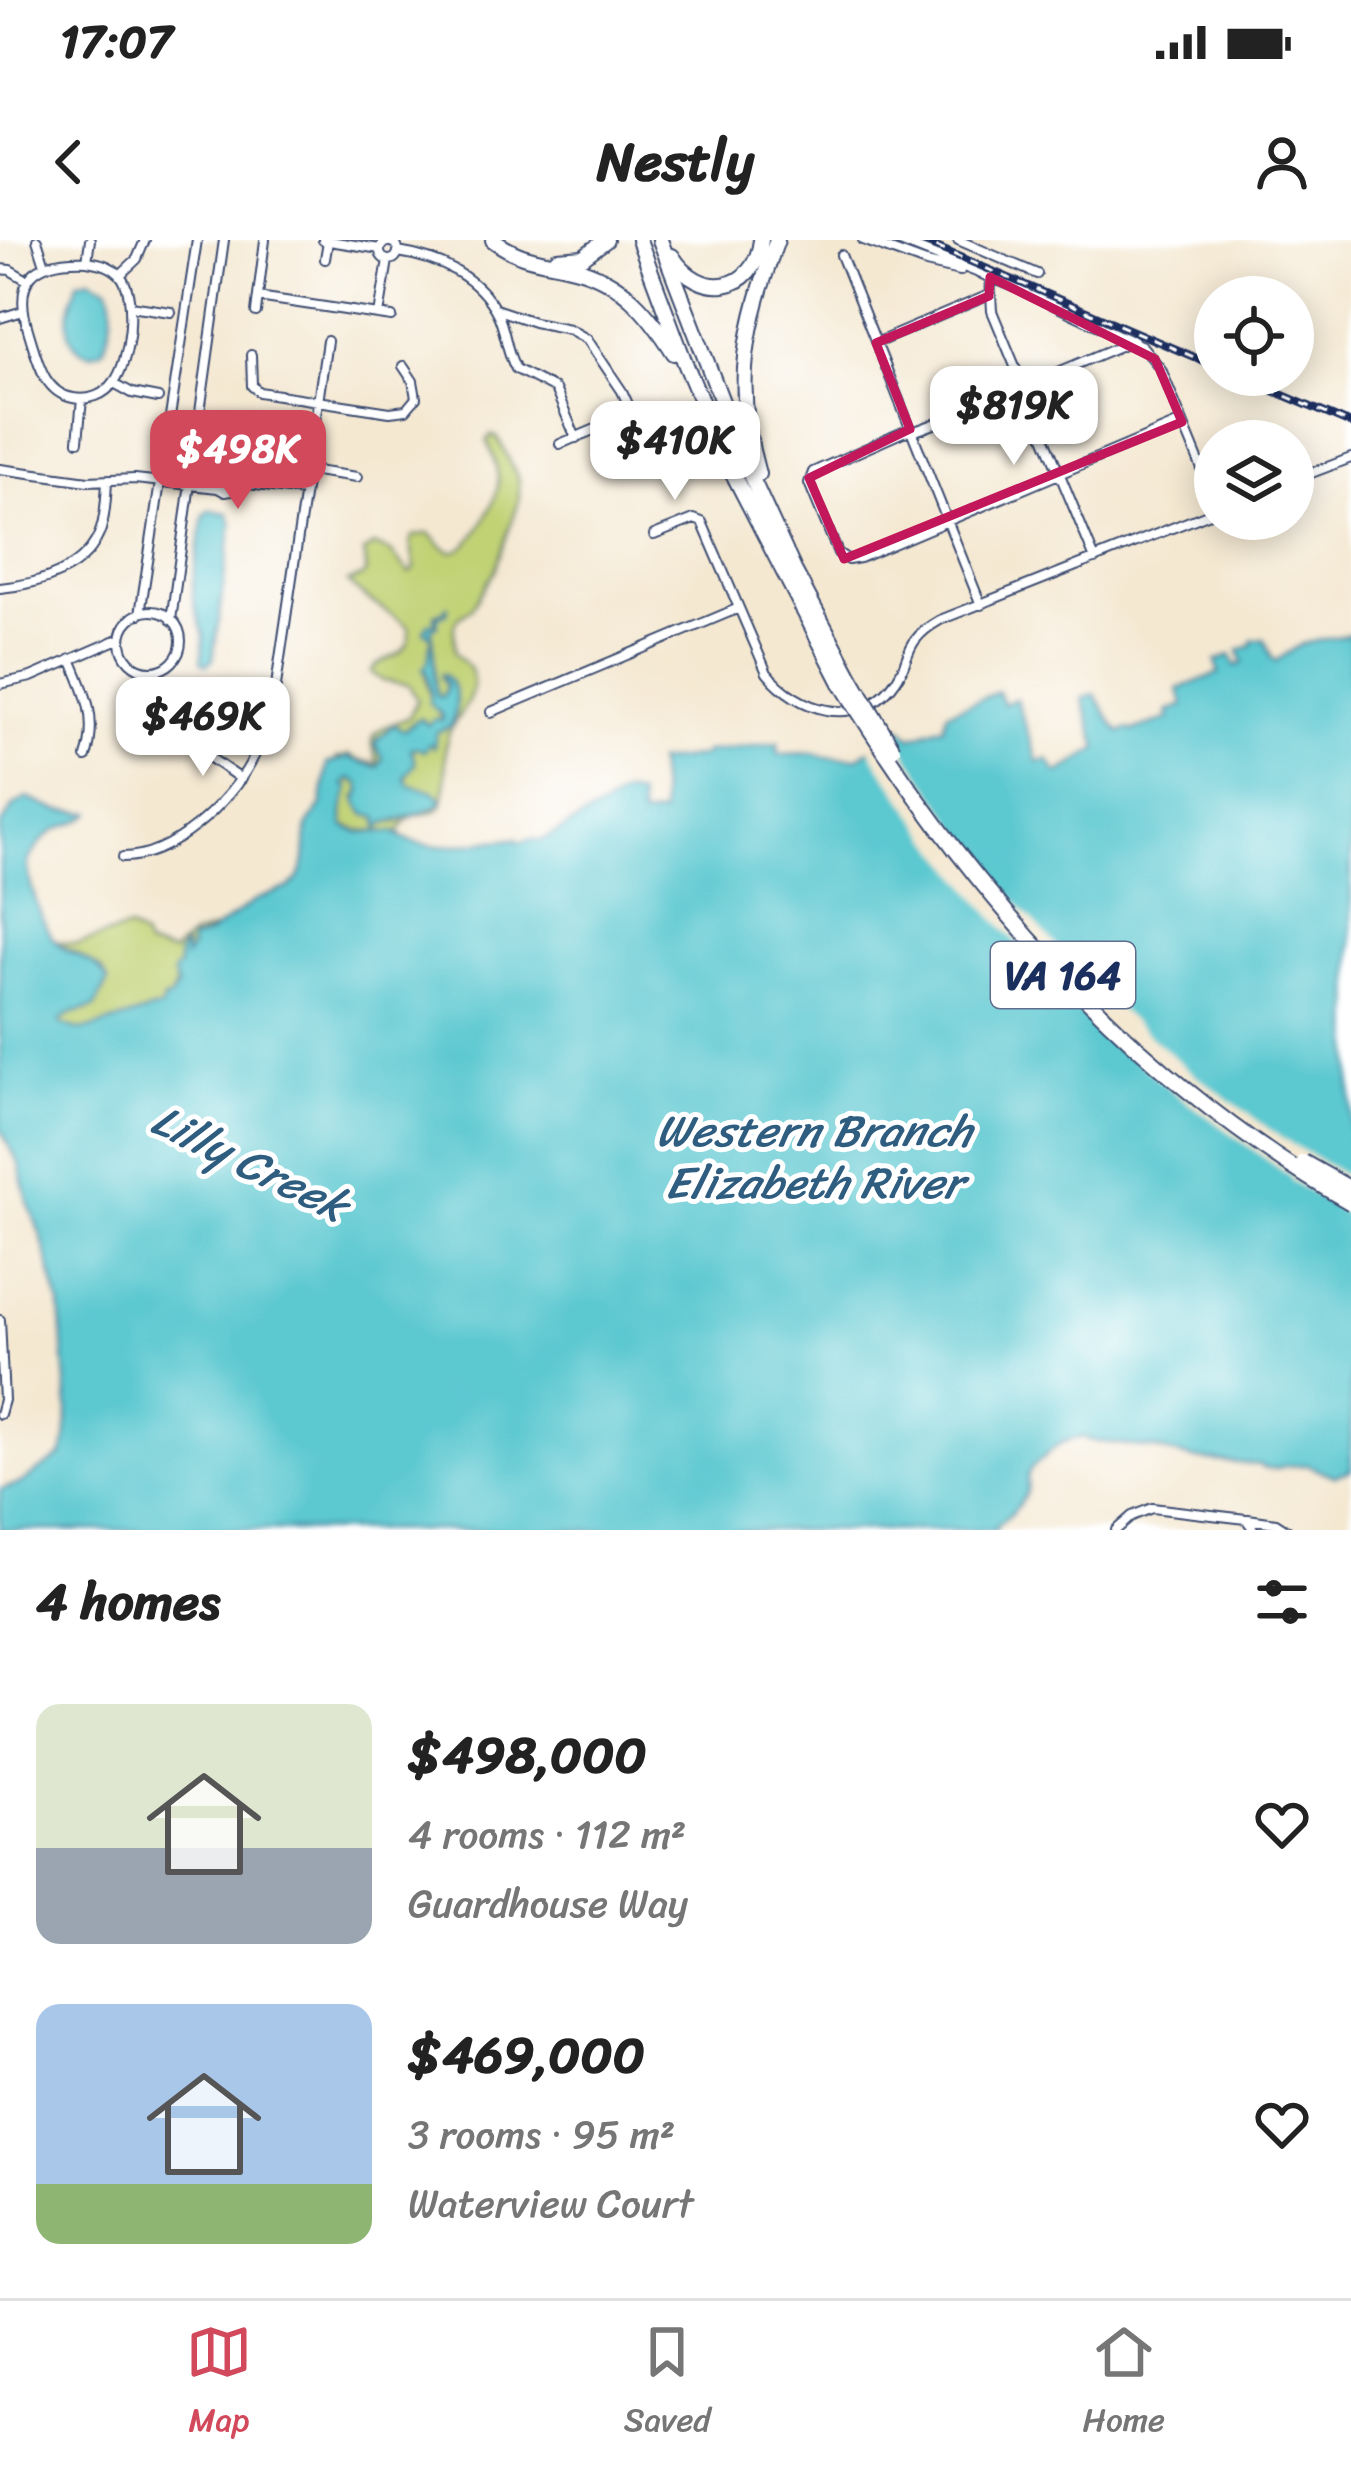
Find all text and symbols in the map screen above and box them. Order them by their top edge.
text: 17:07 [60,2,173,82]
text: Nestly [597,114,754,210]
icon: back [36,129,102,195]
icon: person [1249,129,1315,195]
map controls [1194,276,1314,540]
button: locate [1194,276,1314,396]
pin: $819K [930,366,1098,468]
text: $819K [957,370,1071,439]
pin: $410K [591,401,759,503]
text: $410K [617,405,733,474]
pin: $498K [154,410,322,512]
text: $498K [177,414,299,483]
button: layers [1194,420,1314,540]
pin: $469K [119,677,287,779]
text: $469K [143,681,263,750]
road number: VA 164 [991,942,1135,1008]
water label: Lilly Creek [138,1081,366,1247]
water label: Western Branch Elizabeth River [656,1091,976,1223]
text: 4 homes [36,1557,220,1647]
icon: filters [1249,1569,1315,1635]
text: $498,000 [408,1710,647,1800]
icon: home [132,1752,276,1896]
icon: heart [1249,1791,1315,1857]
text: 4 rooms · 112 m² [408,1800,686,1869]
text: Guardhouse Way [408,1869,688,1938]
text: $469,000 [408,2010,645,2100]
icon: home [132,2052,276,2196]
icon: heart [1249,2091,1315,2157]
text: 3 rooms · 95 m² [408,2100,675,2169]
text: Waterview Court [408,2169,694,2238]
tab: Map [186,2319,252,2449]
tab: Saved [624,2319,711,2449]
tab: Home [1083,2319,1165,2449]

